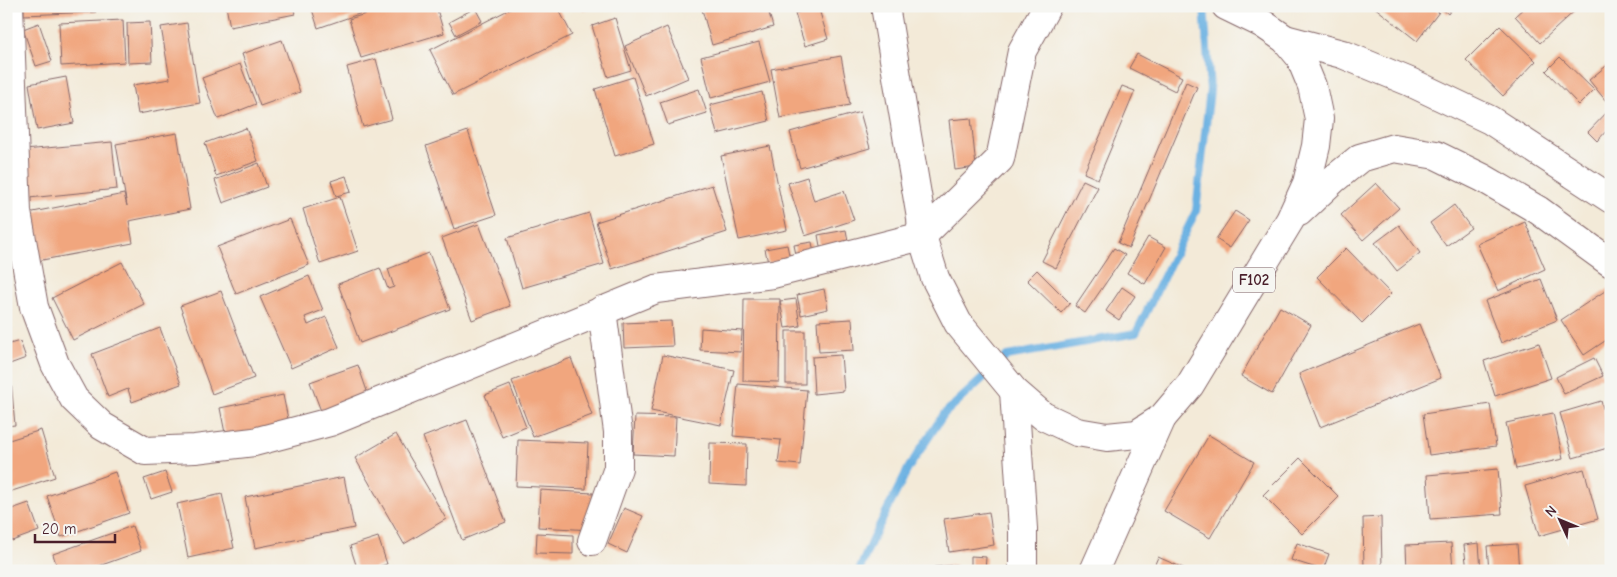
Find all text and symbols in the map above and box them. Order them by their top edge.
road number: F102 [1233,268,1275,292]
north arrow [1534,494,1584,544]
text: N [1542,502,1560,521]
scale bar [35,512,115,544]
text: 20 m [42,520,76,538]

